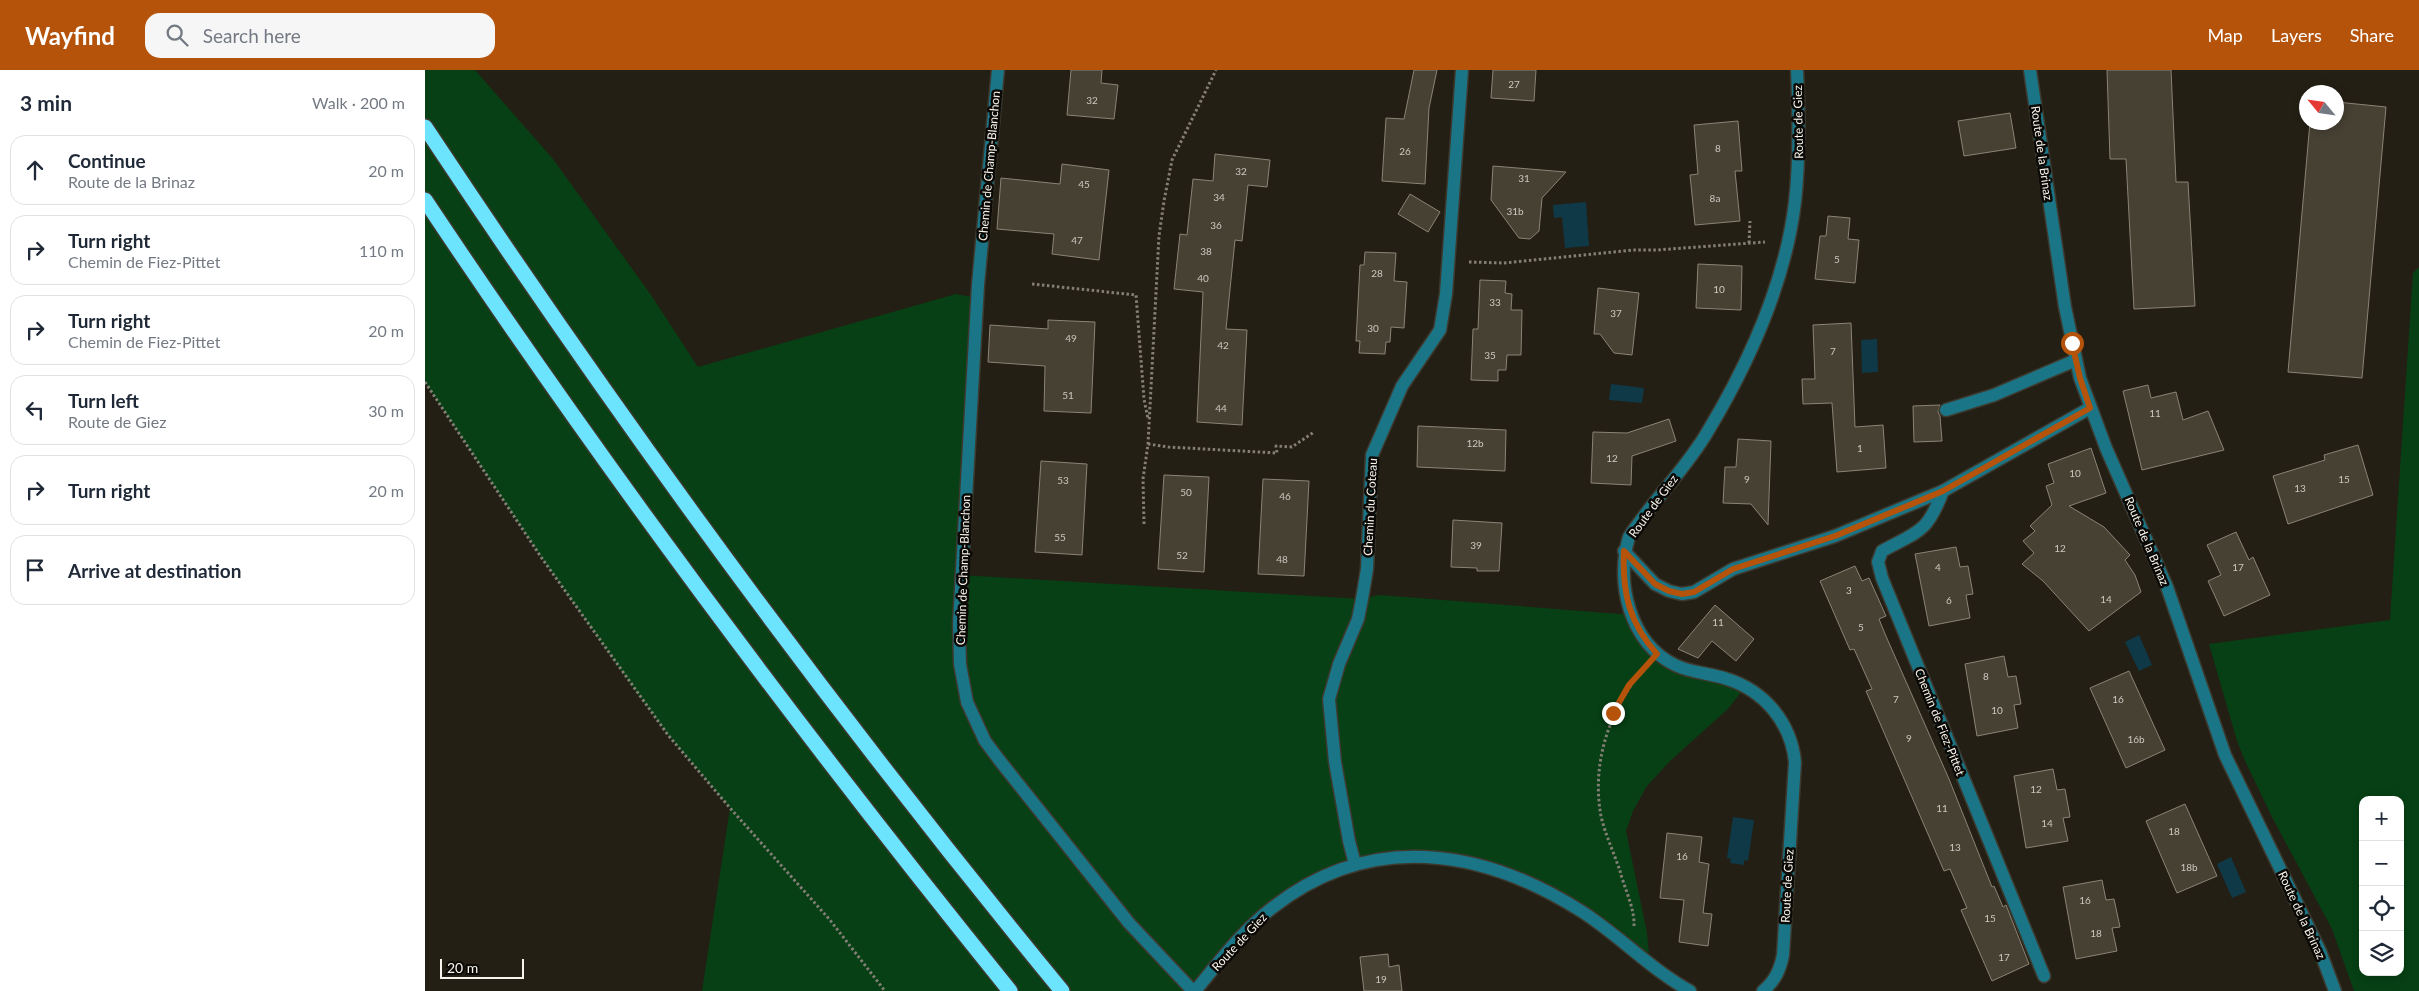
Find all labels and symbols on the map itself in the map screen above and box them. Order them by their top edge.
house number: 27 [1508,78,1520,90]
street label: Route de Giez [1790,84,1806,159]
north arrow [2299,85,2344,130]
street label: Chemin de Champ-Blanchon [975,90,1003,242]
house number: 32 [1086,94,1098,106]
street label: Route de la Brinaz [2028,105,2056,202]
house number: 8 [1715,142,1721,154]
house number: 26 [1399,145,1411,157]
house number: 32 [1235,165,1247,177]
house number: 31 [1518,172,1530,184]
house number: 45 [1078,178,1090,190]
house number: 34 [1213,191,1225,203]
house number: 8a [1710,192,1720,204]
house number: 31b [1506,205,1524,217]
house number: 36 [1210,219,1222,231]
house number: 47 [1071,234,1083,246]
house number: 38 [1200,245,1212,257]
house number: 5 [1834,253,1840,265]
house number: 28 [1371,267,1383,279]
house number: 40 [1197,272,1209,284]
house number: 10 [1713,283,1725,295]
house number: 33 [1489,296,1501,308]
house number: 37 [1610,307,1622,319]
house number: 30 [1367,322,1379,334]
house number: 49 [1065,332,1077,344]
route start [2061,332,2084,355]
house number: 42 [1217,339,1229,351]
house number: 7 [1830,345,1836,357]
house number: 35 [1484,349,1496,361]
house number: 51 [1062,389,1074,401]
house number: 44 [1215,402,1227,414]
house number: 11 [2149,407,2161,419]
house number: 12b [1466,437,1484,449]
house number: 1 [1857,442,1863,454]
house number: 12 [1606,452,1618,464]
street label: Chemin du Coteau [1360,458,1380,556]
house number: 10 [2069,467,2081,479]
street label: Route de Giez [1625,471,1681,540]
house number: 9 [1744,473,1750,485]
house number: 15 [2338,473,2350,485]
house number: 53 [1057,474,1069,486]
house number: 13 [2294,482,2306,494]
house number: 50 [1180,486,1192,498]
house number: 46 [1279,490,1291,502]
street label: Route de la Brinaz [2121,494,2173,588]
street label: Chemin de Champ-Blanchon [953,495,973,645]
house number: 55 [1054,531,1066,543]
house number: 39 [1470,539,1482,551]
house number: 12 [2054,542,2066,554]
house number: 52 [1176,549,1188,561]
house number: 48 [1276,553,1288,565]
house number: 4 [1935,561,1941,573]
house number: 17 [2232,561,2244,573]
house number: 3 [1846,584,1852,596]
house number: 14 [2100,593,2112,605]
house number: 6 [1946,594,1952,606]
house number: 11 [1712,616,1724,628]
house number: 5 [1858,621,1864,633]
street label: Chemin de Fiez-Pittet [1912,666,1969,778]
house number: 8 [1983,670,1989,682]
house number: 7 [1893,693,1899,705]
house number: 16 [2112,693,2124,705]
route end [1602,702,1625,725]
house number: 10 [1991,704,2003,716]
house number: 9 [1906,732,1912,744]
house number: 16b [2127,733,2145,745]
house number: 12 [2030,783,2042,795]
house number: 11 [1936,802,1948,814]
house number: 14 [2041,817,2053,829]
house number: 18 [2168,825,2180,837]
house number: 13 [1949,841,1961,853]
street label: Route de Giez [1778,848,1796,923]
house number: 16 [1676,850,1688,862]
house number: 18b [2180,861,2198,873]
street label: Route de la Brinaz [2275,869,2329,962]
house number: 16 [2079,894,2091,906]
street label: Route de Giez [1208,909,1270,974]
house number: 15 [1984,912,1996,924]
house number: 18 [2090,927,2102,939]
house number: 17 [1998,951,2010,963]
scale bar [440,956,524,979]
house number: 19 [1375,973,1387,985]

